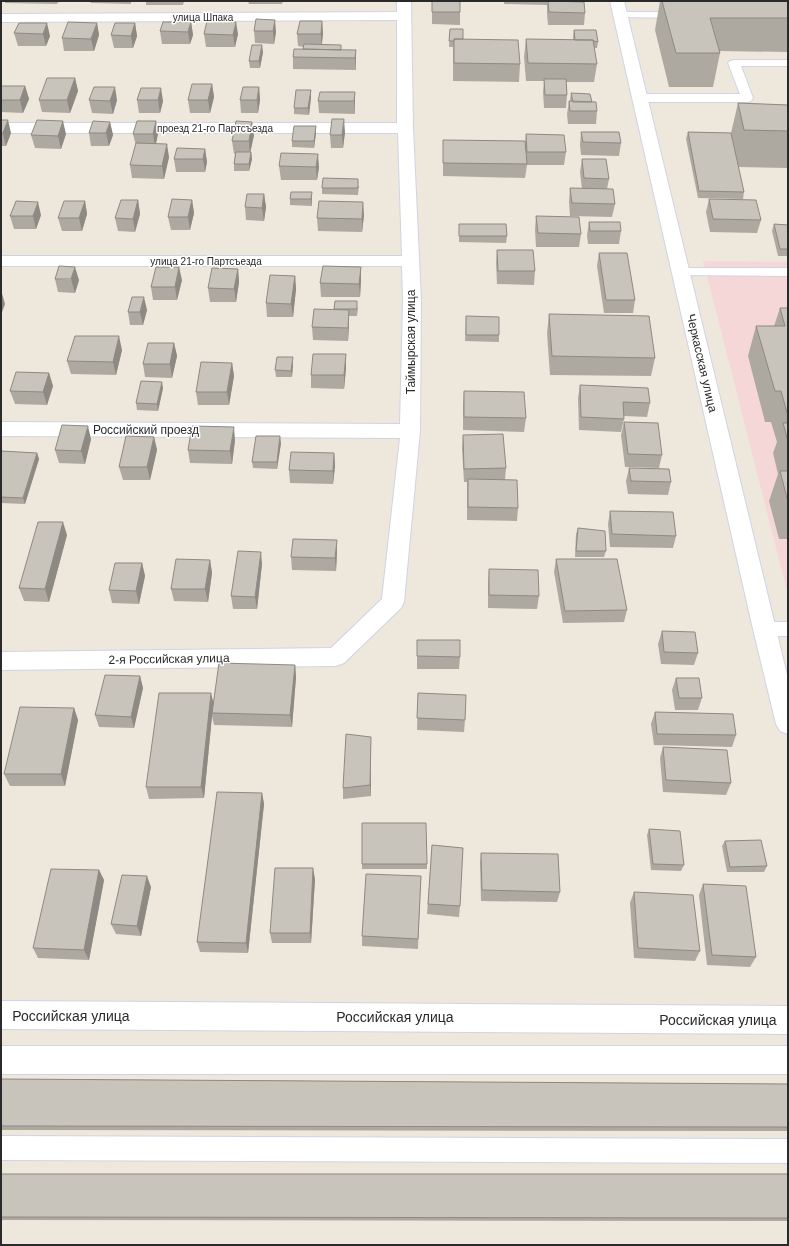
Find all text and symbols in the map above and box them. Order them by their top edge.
street label: улица Шпака [173,12,234,23]
street label: проезд 21-го Партсъезда [157,123,273,134]
street label: улица 21-го Партсъезда [150,256,262,267]
street label: Таймырская улица [404,289,418,394]
street label: Черкасская улица [684,312,720,414]
street label: Российский проезд [93,423,199,437]
street label: 2-я Российская улица [108,651,230,667]
street label: Российская улица [12,1008,130,1024]
street label: Российская улица [336,1009,454,1025]
street label: Российская улица [659,1012,777,1028]

